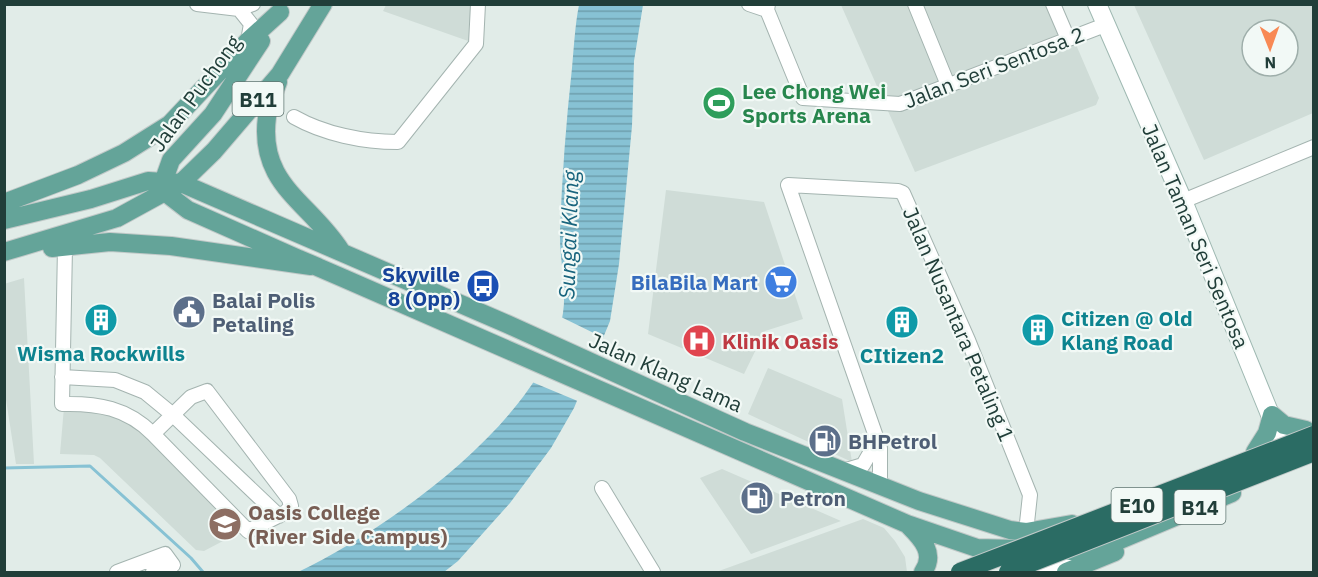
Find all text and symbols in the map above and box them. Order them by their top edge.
north arrow [1240,18,1300,78]
street label: Jalan Seri Sentosa 2 [900,20,1088,114]
street label: Jalan Puchong [143,29,247,157]
text: N [1264,53,1276,73]
place label: Lee Chong Wei Sports Arena [742,77,886,129]
road number: B11 [232,82,284,116]
sports icon: Lee Chong Wei Sports Arena [701,85,737,121]
street label: Jalan Taman Seri Sentosa [1136,119,1256,353]
water label: Sungai Klang [551,170,585,300]
street label: Jalan Nusantara Petaling 1 [897,202,1021,446]
place label: Skyville 8 (Opp) [382,260,460,312]
supermarket icon: BilaBila Mart [763,264,799,300]
bus stop icon: Skyville 8 (Opp) [465,268,501,304]
place label: BilaBila Mart [631,268,758,296]
place label: Balai Polis Petaling [212,286,315,338]
public building icon: Balai Polis Petaling [171,294,207,330]
building icon: Wisma Rockwills [83,302,119,338]
building icon: CItizen2 [884,304,920,340]
place label: Citizen @ Old Klang Road [1061,304,1193,356]
building icon: Citizen @ Old Klang Road [1020,312,1056,348]
hospital icon: Klinik Oasis [681,323,717,359]
street label: Jalan Klang Lama [585,326,747,418]
place label: Klinik Oasis [722,327,839,355]
place label: Wisma Rockwills [17,339,185,367]
place label: CItizen2 [860,341,944,369]
fuel station icon: BHPetrol [807,423,843,459]
place label: BHPetrol [848,427,937,455]
fuel station icon: Petron [739,480,775,516]
place label: Petron [780,484,846,512]
road number: E10 [1112,488,1162,522]
road number: B14 [1174,490,1226,524]
place label: Oasis College (River Side Campus) [248,498,448,550]
school or university icon: Oasis College (River Side Campus) [207,506,243,542]

